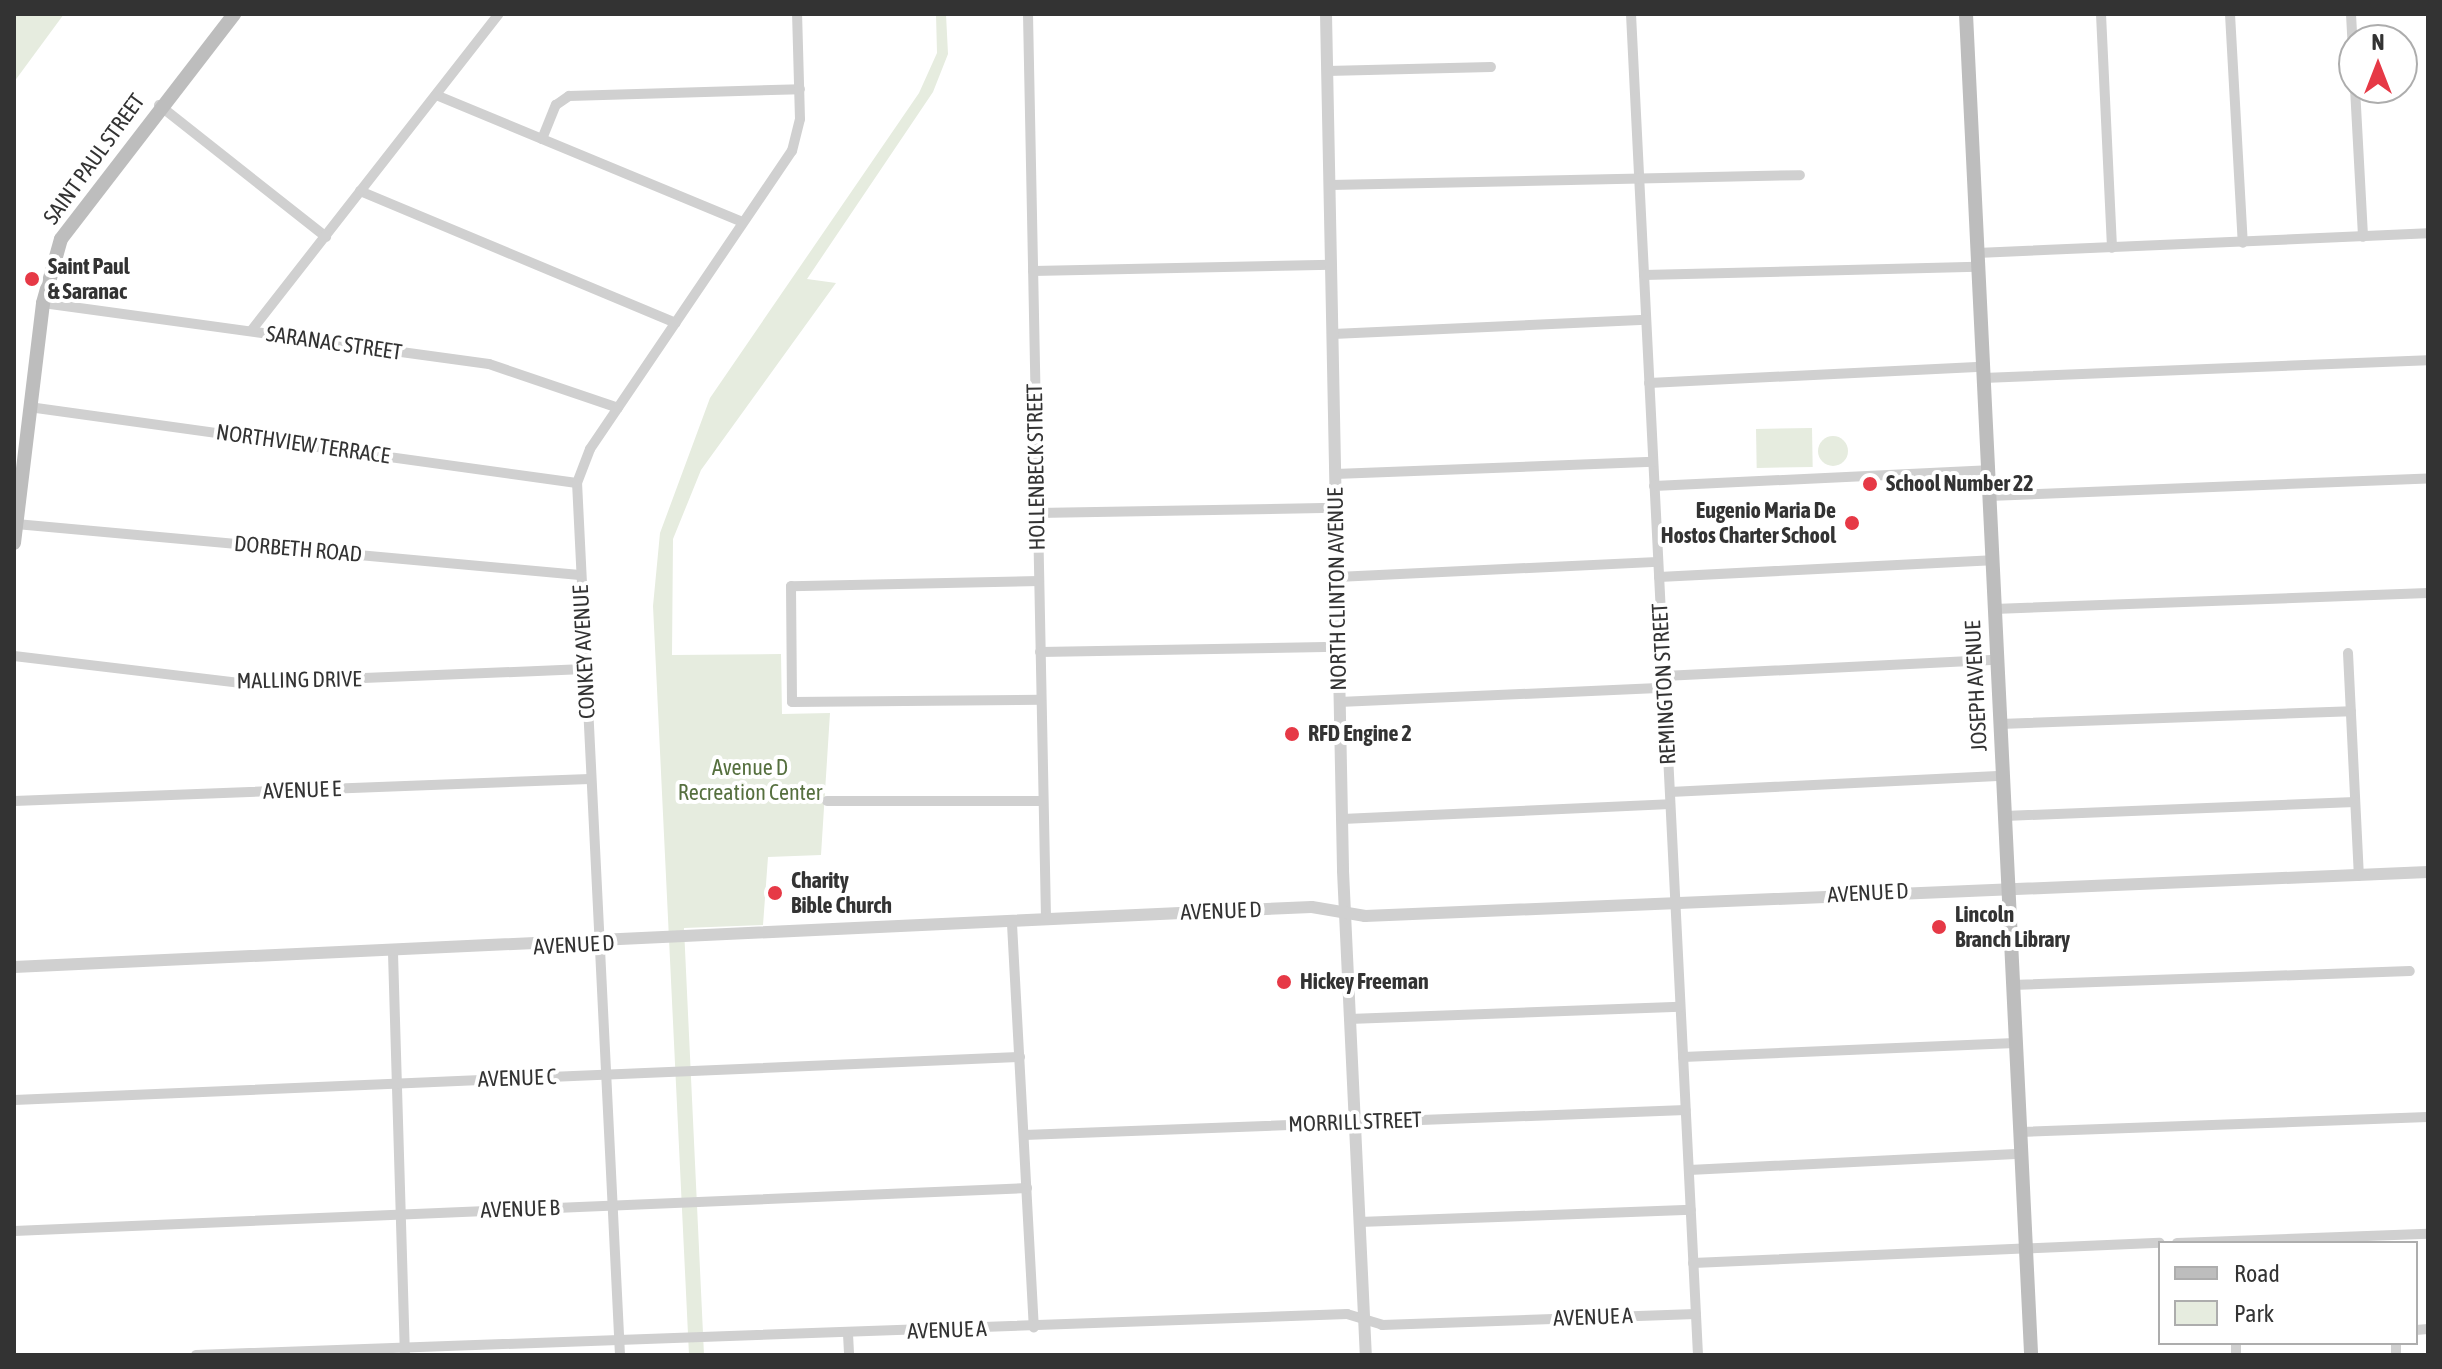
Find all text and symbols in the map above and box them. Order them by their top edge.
north arrow [2338,24,2418,104]
text: N [2372,29,2384,55]
street label: SAINT PAUL STREET [38,89,150,229]
place label: Saint Paul & Saranac [48,253,130,304]
marker: Saint Paul & Saranac [23,270,41,288]
street label: SARANAC STREET [264,320,404,366]
street label: HOLLENBECK STREET [1021,383,1051,551]
street label: NORTHVIEW TERRACE [214,419,392,469]
place label: School Number 22 [1886,471,2034,497]
marker: School Number 22 [1861,475,1879,493]
street label: NORTH CLINTON AVENUE [1322,487,1352,691]
place label: Eugenio Maria De Hostos Charter School [1661,497,1836,548]
marker: Eugenio Maria De Hostos Charter School [1843,514,1861,532]
street label: DORBETH ROAD [233,530,363,568]
street label: CONKEY AVENUE [567,584,601,720]
street label: REMINGTON STREET [1647,603,1681,765]
street label: JOSEPH AVENUE [1959,620,1993,752]
street label: MALLING DRIVE [236,666,362,694]
place label: RFD Engine 2 [1308,721,1412,747]
marker: RFD Engine 2 [1283,725,1301,743]
park label: Avenue D Recreation Center [678,754,822,806]
street label: AVENUE E [262,775,342,805]
place label: Charity Bible Church [791,867,892,918]
street label: AVENUE D [1827,878,1909,908]
marker: Charity Bible Church [766,884,784,902]
street label: AVENUE D [1180,896,1262,926]
place label: Lincoln Branch Library [1955,901,2070,952]
marker: Lincoln Branch Library [1930,918,1948,936]
street label: AVENUE D [533,930,615,960]
place label: Hickey Freeman [1300,969,1429,995]
marker: Hickey Freeman [1275,973,1293,991]
street label: AVENUE C [477,1063,557,1093]
street label: MORRILL STREET [1288,1106,1422,1138]
street label: AVENUE B [480,1194,560,1224]
legend [2158,1241,2418,1345]
text: Road [2234,1260,2280,1287]
text: Park [2234,1300,2274,1327]
street label: AVENUE A [1553,1302,1633,1332]
street label: AVENUE A [907,1315,987,1345]

